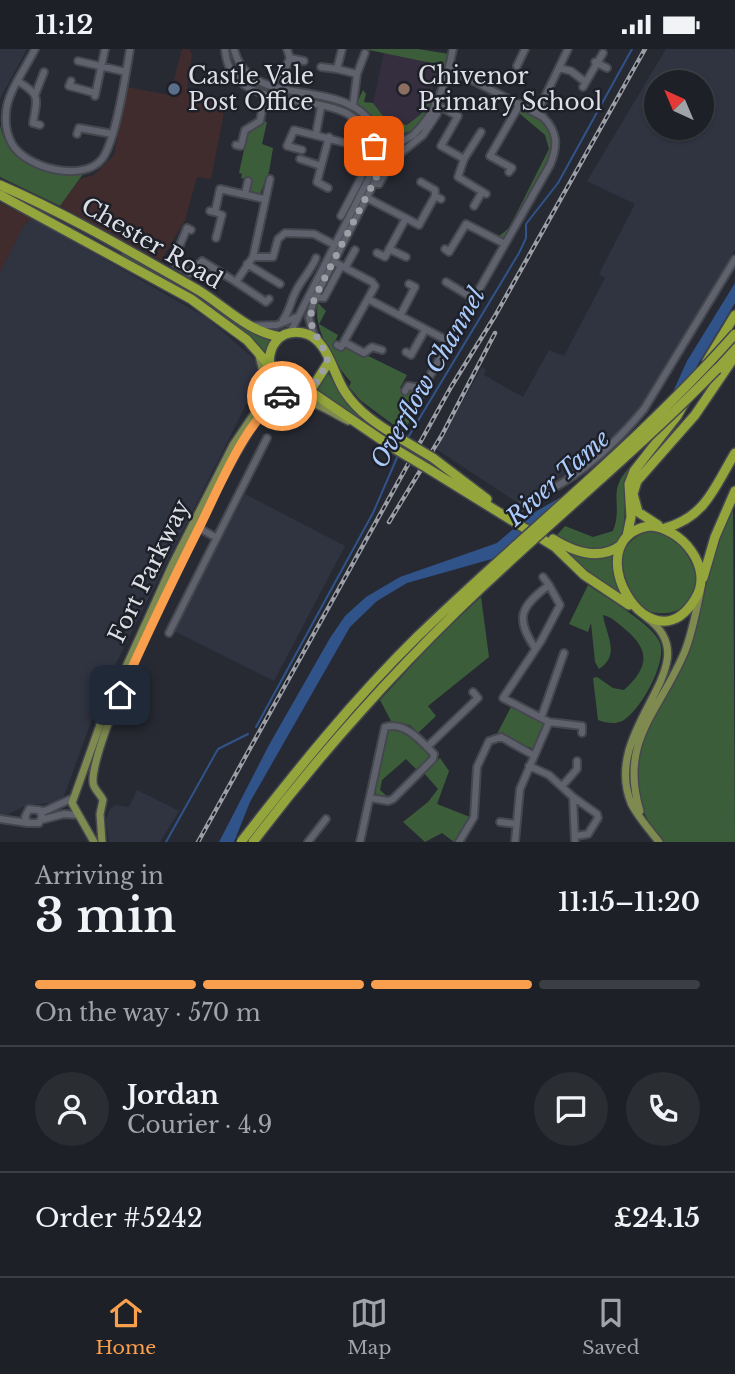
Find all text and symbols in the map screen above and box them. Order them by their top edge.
text: 11:12 [35,9,93,41]
place label: Castle Vale Post Office [188,62,314,116]
place label: Chivenor Primary School [418,62,602,116]
north arrow [644,70,714,140]
map controls [644,70,714,140]
marker: Castle Vale Post Office [166,81,182,97]
marker: Chivenor Primary School [396,81,412,97]
pin [344,116,404,176]
icon: bag [355,127,393,165]
street label: Chester Road [77,191,227,295]
water label: Overflow Channel [364,282,491,473]
courier [247,361,317,431]
icon: car [263,377,301,415]
water label: River Tame [499,424,615,532]
street label: Fort Parkway [102,495,196,647]
pin [90,665,150,725]
icon: home [101,676,139,714]
text: Arriving in [35,862,164,890]
text: 11:15–11:20 [558,886,700,918]
text: 3 min [35,887,176,944]
text: On the way · 570 m [35,999,261,1027]
button: person [35,1072,109,1146]
button: chat [534,1072,608,1146]
button: phone [626,1072,700,1146]
text: Jordan [127,1079,219,1111]
text: Courier · 4.9 [127,1111,272,1139]
text: Order #5242 [35,1202,203,1234]
text: £24.15 [614,1202,700,1234]
tab: Home [95,1294,156,1359]
tab: Map [347,1294,391,1359]
tab: Saved [582,1294,640,1359]

